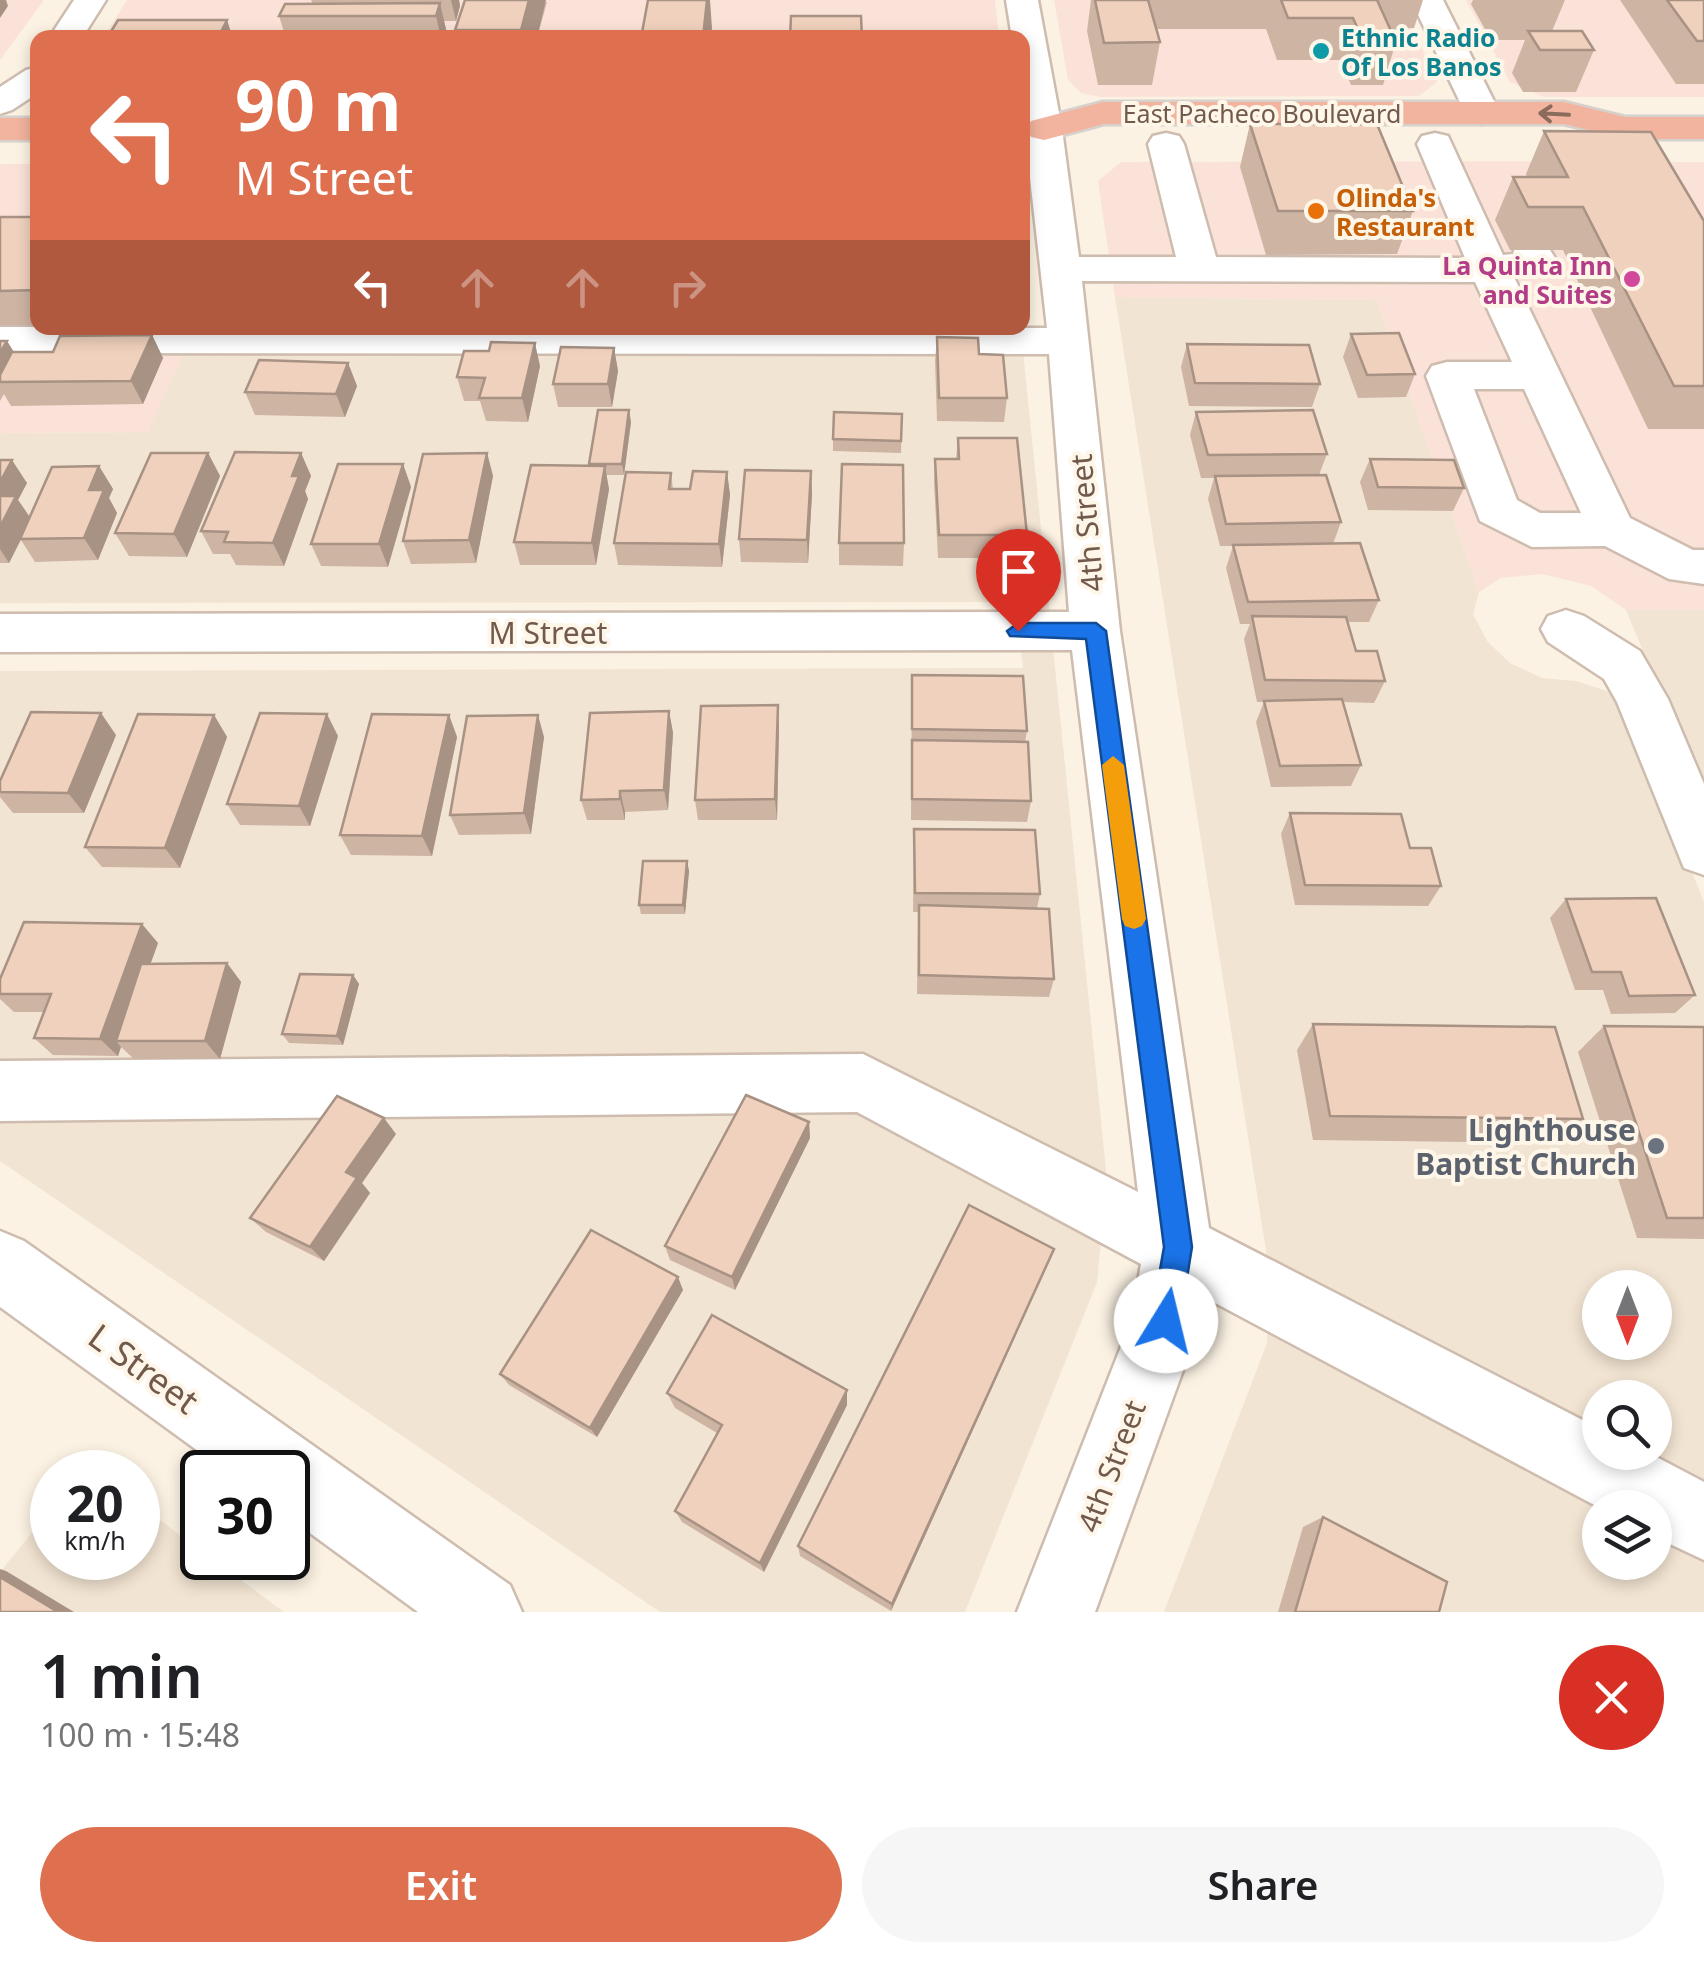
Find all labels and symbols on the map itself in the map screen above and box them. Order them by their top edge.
place label: Ethnic Radio Of Los Banos [1341,20,1502,83]
marker: Ethnic Radio Of Los Banos [1310,40,1332,62]
street label: East Pacheco Boulevard [1123,96,1401,130]
one-way arrow [1538,104,1571,123]
place label: Olinda's Restaurant [1336,180,1475,243]
marker: Olinda's Restaurant [1305,200,1327,222]
place label: La Quinta Inn and Suites [1442,248,1612,311]
marker: La Quinta Inn and Suites [1621,268,1643,290]
street label: 4th Street [1060,452,1112,594]
pin [976,529,1061,632]
street label: M Street [489,612,608,653]
place label: Lighthouse Baptist Church [1415,1109,1636,1184]
marker: Lighthouse Baptist Church [1645,1135,1667,1157]
position arrow [1114,1269,1218,1373]
north arrow [1582,1270,1672,1360]
street label: L Street [80,1312,208,1424]
street label: 4th Street [1067,1394,1155,1538]
speed limit sign: 30 [180,1450,310,1580]

